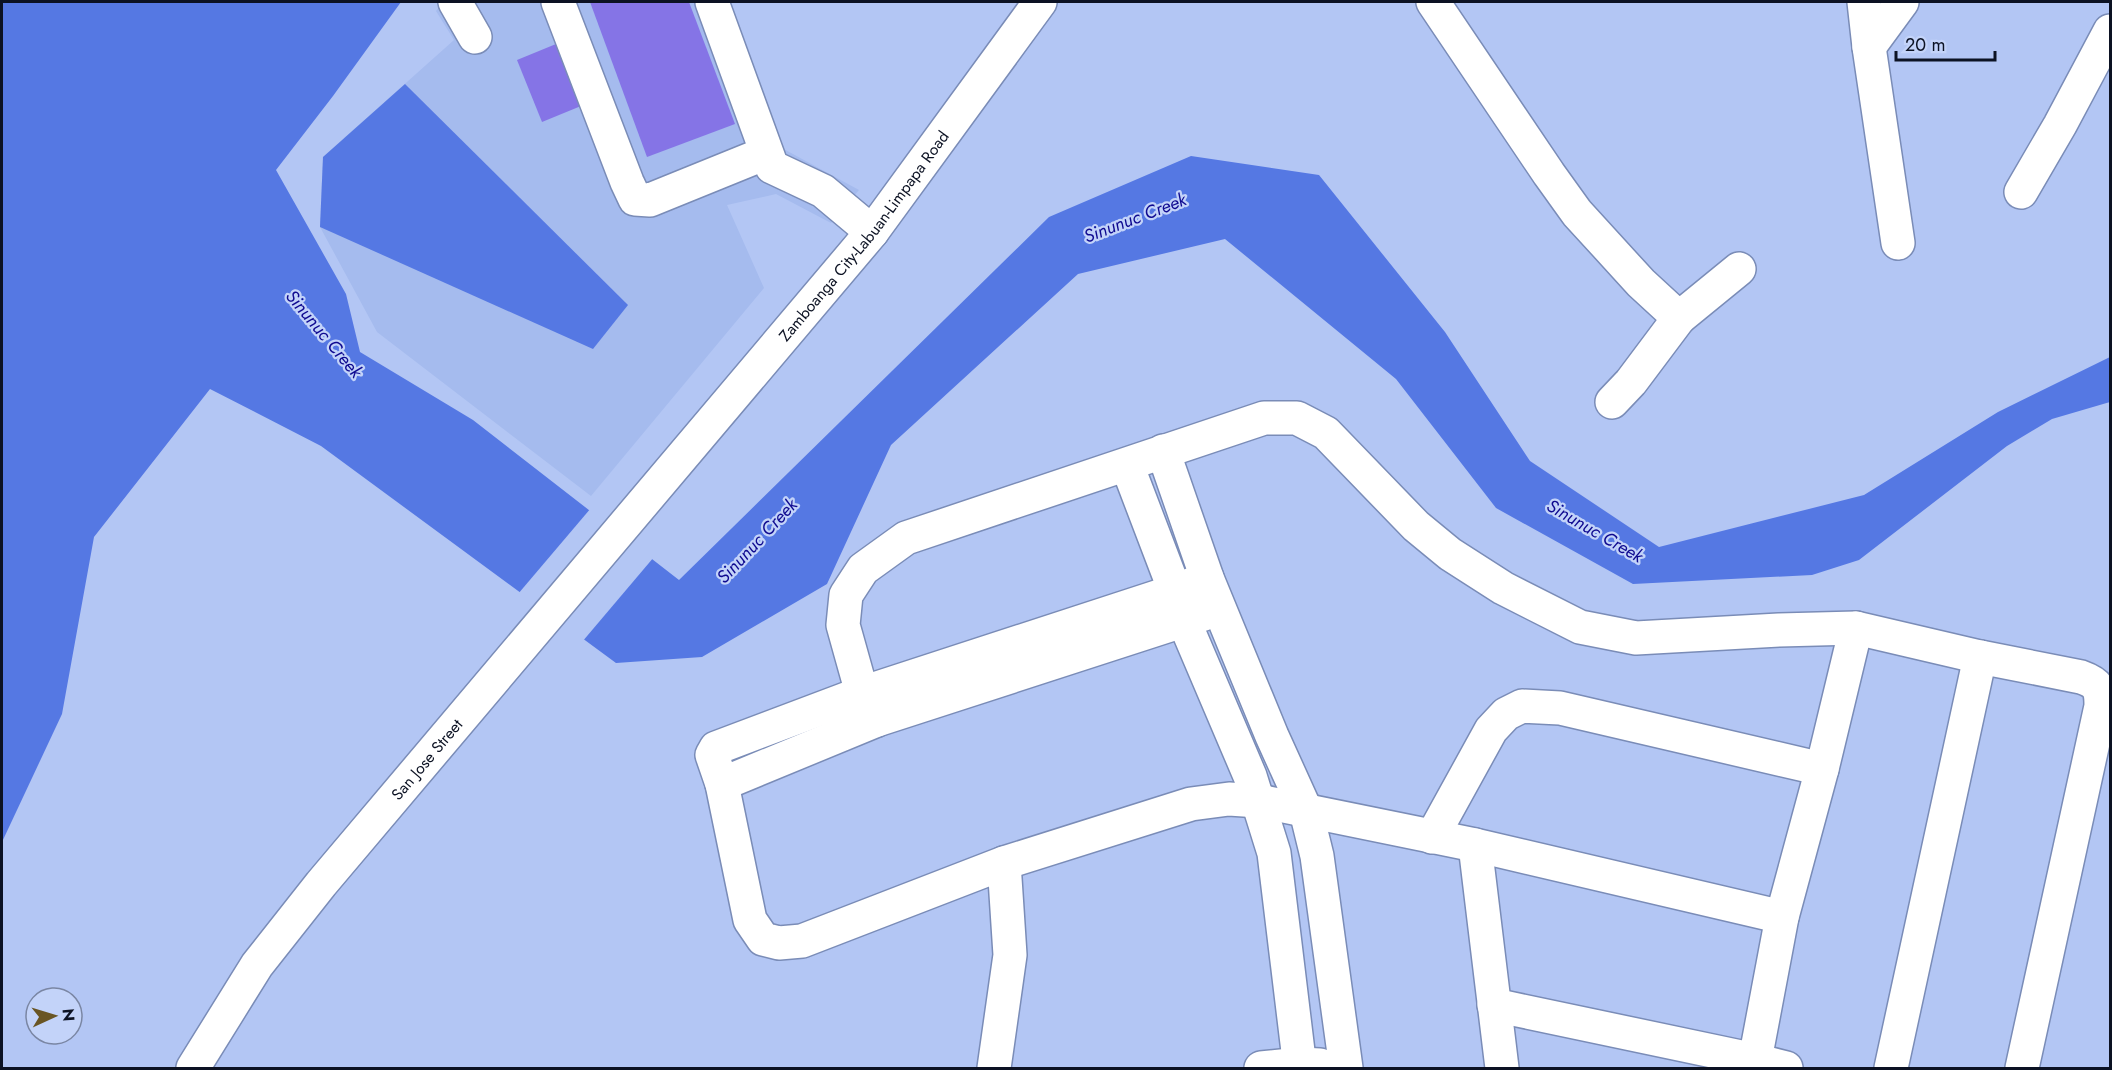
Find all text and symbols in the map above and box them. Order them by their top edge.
scale bar [1896,24,1995,62]
text: 20 m [1905,32,1945,58]
street label: Zamboanga City-Labuan-Limpapa Road [773,126,954,346]
water label: Sinunuc Creek [1080,186,1191,249]
water label: Sinunuc Creek [279,284,369,385]
water label: Sinunuc Creek [711,492,804,589]
water label: Sinunuc Creek [1542,493,1649,570]
street label: San Jose Street [385,713,468,805]
north arrow [24,986,84,1046]
text: N [57,1008,80,1022]

